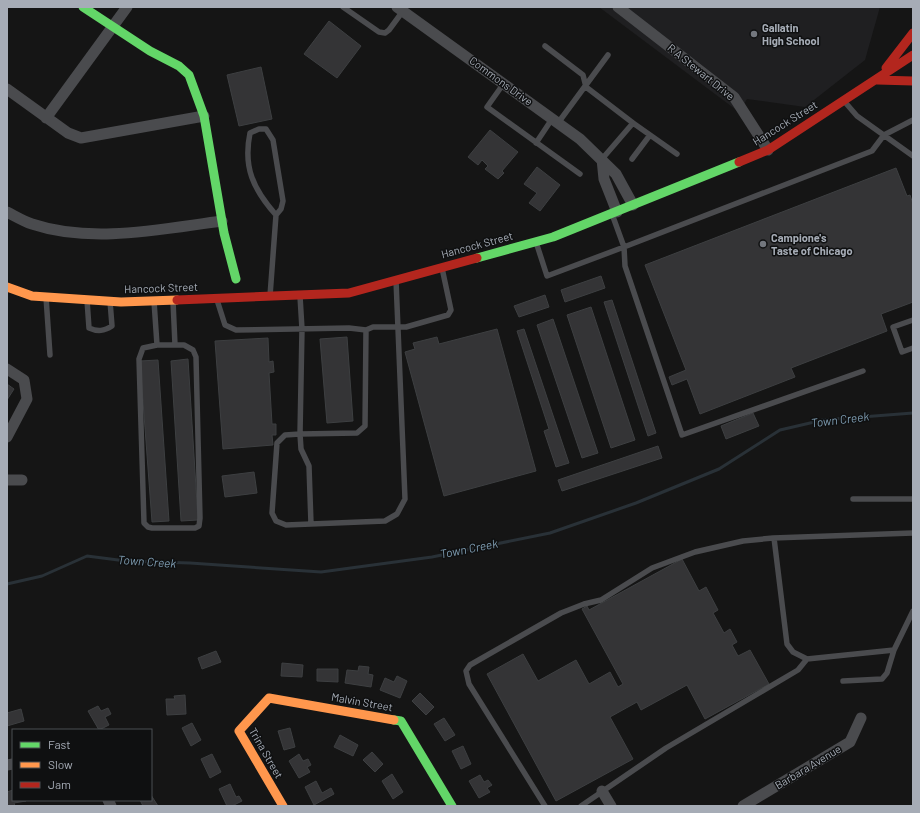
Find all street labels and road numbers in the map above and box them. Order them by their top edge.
street label: R A Stewart Drive [665,41,737,103]
street label: Commons Drive [467,53,535,108]
street label: Hancock Street [750,98,819,148]
street label: Hancock Street [440,229,514,260]
street label: Hancock Street [124,280,198,295]
street label: Malvin Street [330,690,394,713]
street label: Trina Street [247,725,286,780]
street label: Barbara Avenue [772,742,843,791]

